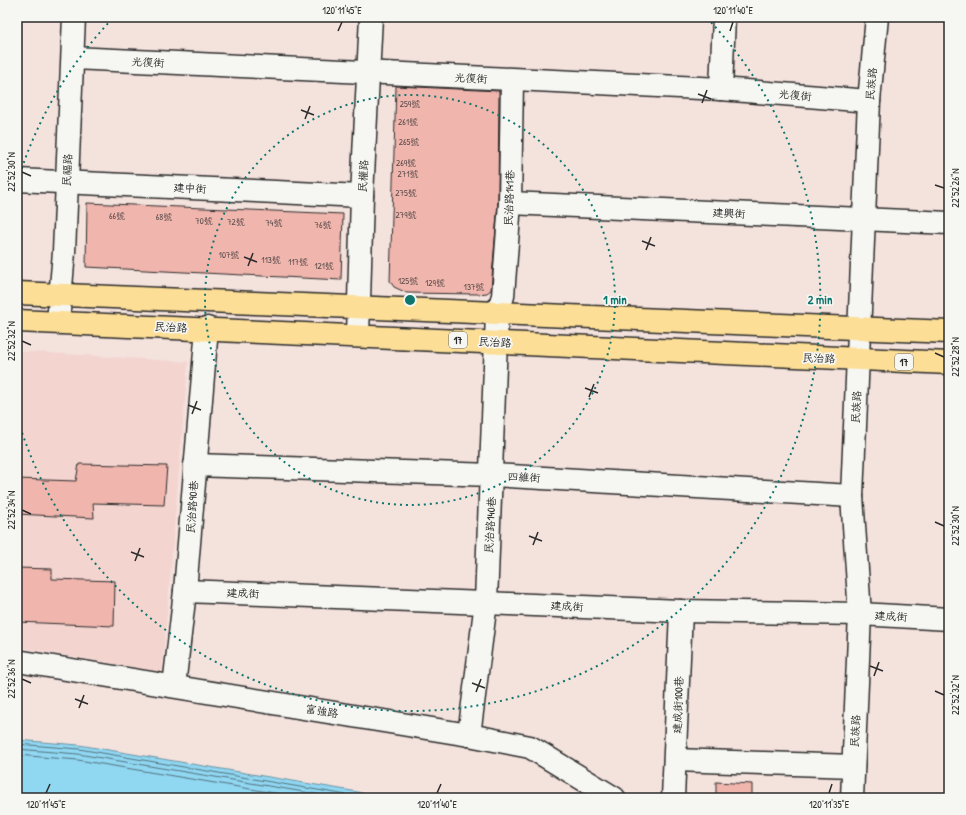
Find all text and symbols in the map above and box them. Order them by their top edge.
text: 120°11'45"E [322,4,362,17]
text: 120°11'40"E [713,4,753,17]
street label: 光復街 [131,54,166,70]
street label: 民族路 [863,67,879,101]
street label: 光復街 [454,70,489,86]
street label: 光復街 [778,87,813,103]
house number: 259號 [400,98,420,110]
house number: 261號 [398,116,418,128]
house number: 265號 [399,136,419,148]
text: 22°52'30"N [5,152,18,192]
street label: 民福路 [59,153,75,187]
house number: 269號 [396,157,416,169]
street label: 民權路 [355,159,371,193]
house number: 271號 [398,168,418,180]
text: 22°52'26"N [949,168,962,208]
street label: 民治路141巷 [501,170,517,226]
street label: 建中街 [173,180,208,196]
house number: 275號 [395,187,417,199]
street label: 建興街 [712,205,747,221]
house number: 279號 [396,209,416,221]
house number: 66號 [109,210,125,222]
house number: 68號 [156,211,172,223]
house number: 70號 [195,215,213,227]
house number: 72號 [227,216,245,228]
house number: 74號 [266,217,282,229]
house number: 76號 [314,219,332,231]
house number: 107號 [219,249,239,261]
house number: 113號 [261,254,281,266]
house number: 117號 [288,256,308,268]
house number: 121號 [314,260,334,272]
house number: 125號 [398,275,418,287]
house number: 129號 [425,277,445,289]
house number: 137號 [464,281,484,293]
text: 1 min [603,291,627,308]
text: 2 min [808,291,833,308]
centre of rings [403,293,417,307]
street label: 民治路 [154,319,188,335]
text: 22°52'32"N [5,321,18,361]
road number: 17 [449,332,467,348]
street label: 民治路 [478,334,512,350]
text: 22°52'28"N [949,337,962,377]
street label: 民治路 [802,350,836,366]
road number: 17 [895,354,913,370]
street label: 民族路 [848,390,864,424]
street label: 四維街 [507,469,542,485]
street label: 民治路90巷 [183,480,201,534]
text: 22°52'34"N [5,491,18,529]
street label: 民治路140巷 [482,496,498,554]
text: 22°52'30"N [949,506,962,546]
street label: 建成街 [226,585,261,601]
street label: 建成街 [550,598,585,614]
street label: 建成街 [874,608,909,624]
text: 22°52'36"N [5,659,18,699]
text: 22°52'32"N [949,675,962,715]
street label: 建成街100巷 [670,676,686,734]
street label: 富強路 [305,702,339,720]
street label: 民族路 [847,714,863,748]
text: 120°11'45"E [26,798,66,811]
text: 120°11'40"E [417,798,457,811]
text: 120°11'35"E [809,798,850,811]

